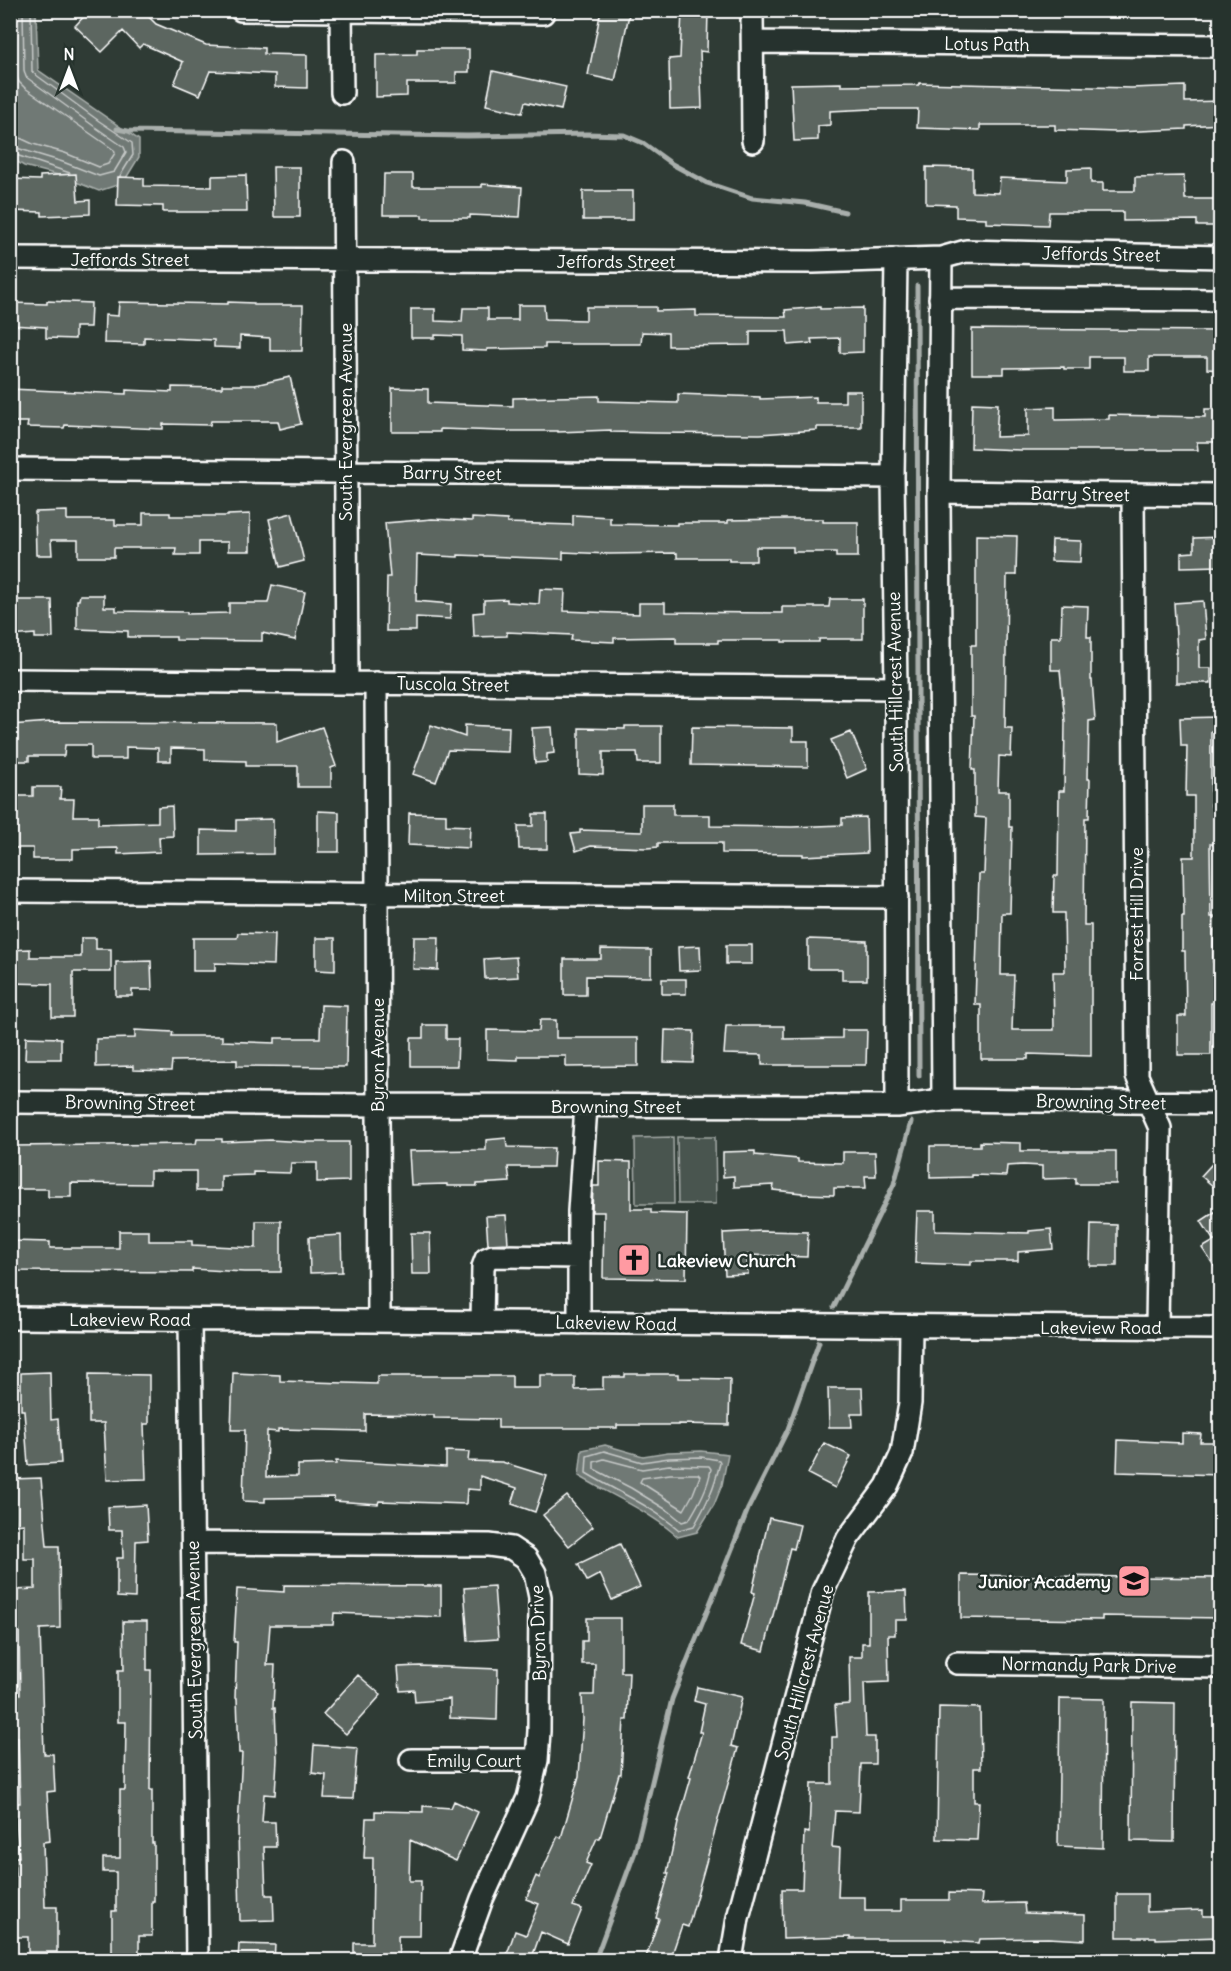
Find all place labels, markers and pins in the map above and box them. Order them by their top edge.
church icon: Lakeview Church [616,1242,652,1278]
place label: Lakeview Church [657,1249,797,1272]
school or university icon: Junior Academy [1116,1563,1152,1599]
place label: Junior Academy [978,1570,1111,1593]

